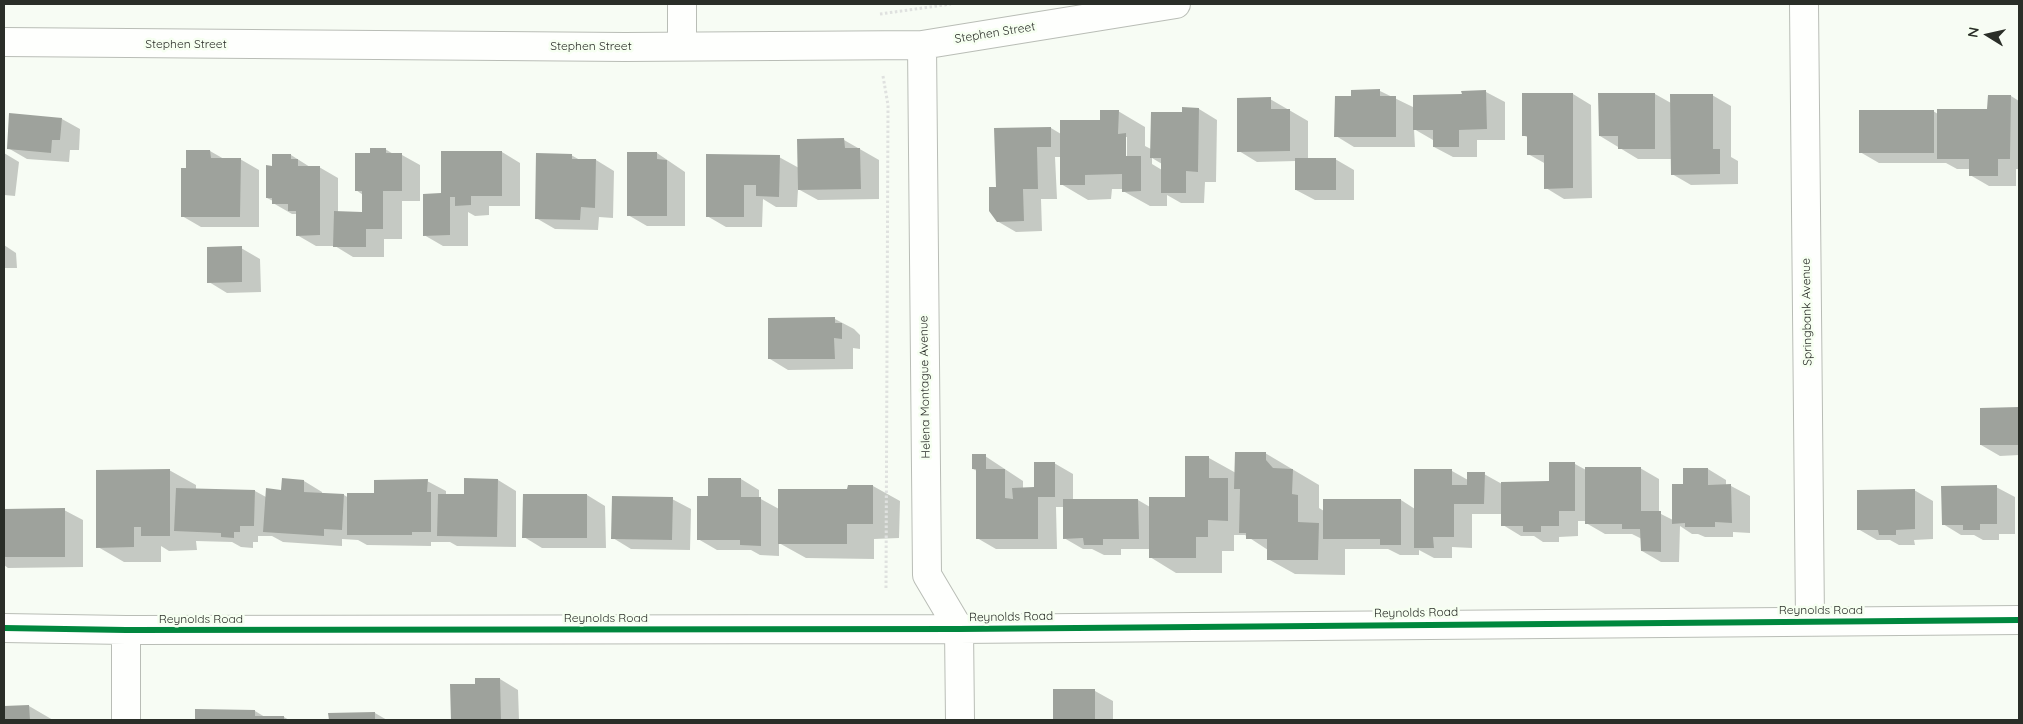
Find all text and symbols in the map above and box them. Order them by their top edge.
north arrow [1963,10,2013,60]
street label: Stephen Street [954,20,1036,46]
text: N [1963,26,1983,39]
street label: Stephen Street [145,37,227,51]
street label: Stephen Street [550,39,632,53]
street label: Springbank Avenue [1799,258,1815,366]
street label: Helena Montague Avenue [917,315,933,459]
street label: Reynolds Road [1779,603,1863,617]
street label: Reynolds Road [1374,605,1458,621]
street label: Reynolds Road [969,609,1053,625]
street label: Reynolds Road [564,611,648,625]
street label: Reynolds Road [159,612,243,626]

